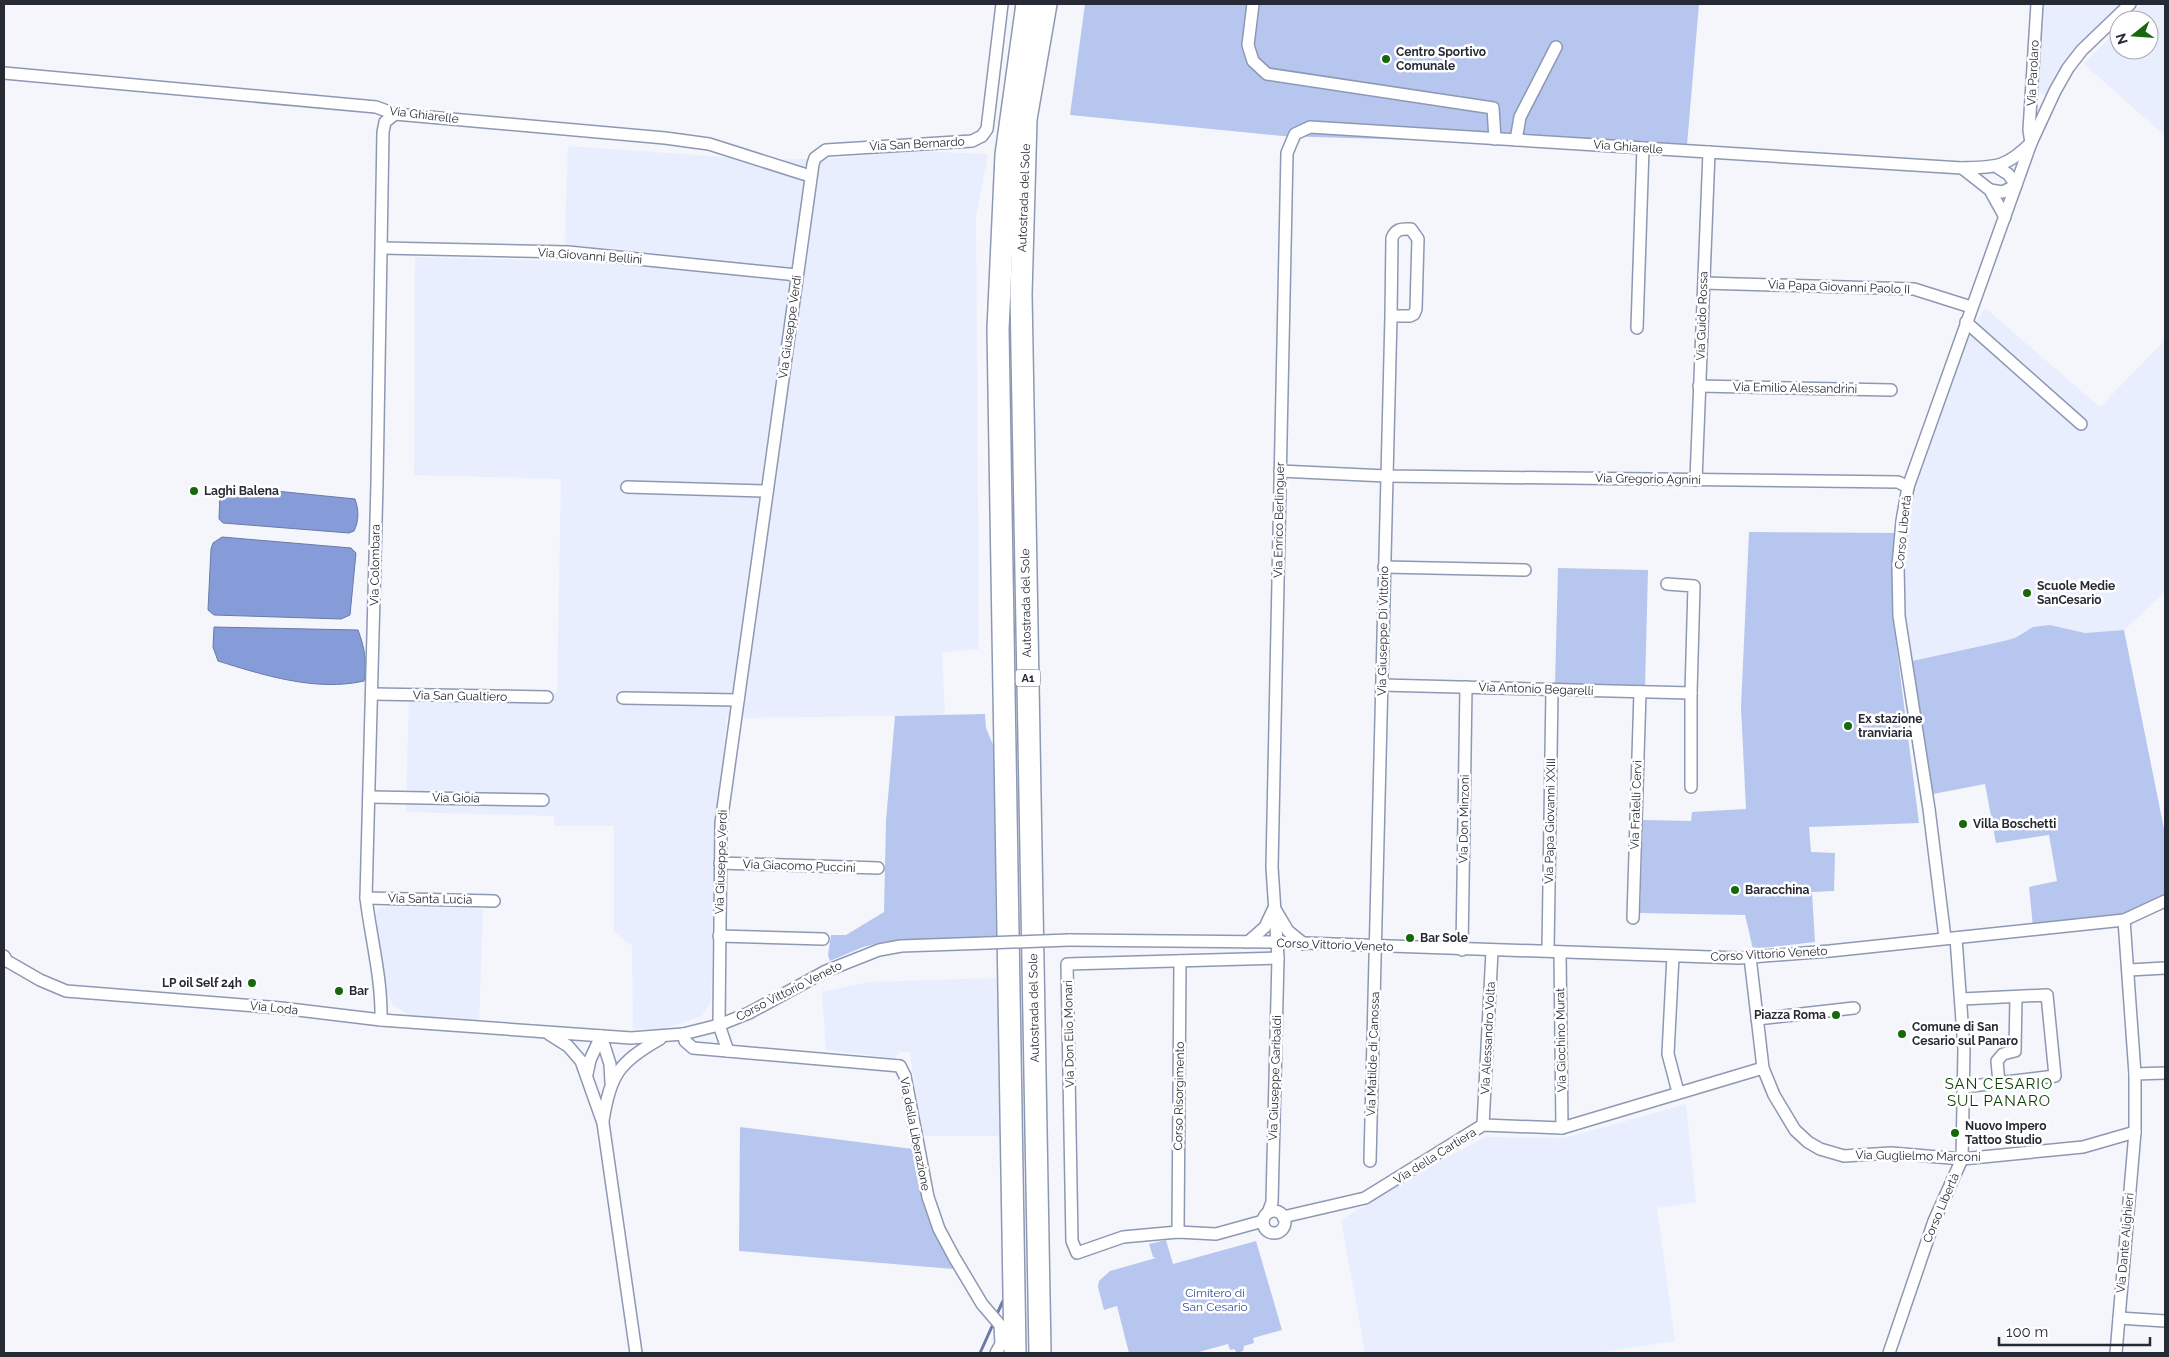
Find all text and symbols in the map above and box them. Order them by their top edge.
north arrow [2109,10,2159,60]
text: N [2112,31,2131,46]
street label: Via Parolaro [2024,39,2042,107]
place label: Centro Sportivo Comunale [1396,45,1486,73]
marker: Centro Sportivo Comunale [1380,53,1392,65]
street label: Via Ghiarelle [389,104,459,126]
street label: Via San Bernardo [869,135,965,153]
street label: Via Ghiarelle [1593,138,1663,156]
street label: Autostrada del Sole [1015,143,1033,253]
street label: Via Giovanni Bellini [537,245,643,267]
street label: Via Guido Rossa [1693,271,1711,361]
street label: Via Giuseppe Verdi [776,274,804,380]
street label: Via Papa Giovanni Paolo II [1768,278,1910,296]
street label: Via Emilio Alessandrini [1733,380,1857,396]
street label: Via Enrico Berlinguer [1271,461,1287,578]
street label: Via Gregorio Agnini [1595,471,1701,487]
place label: Laghi Balena [204,484,279,498]
marker: Laghi Balena [188,485,200,497]
street label: Corso Libertà [1892,494,1914,570]
street label: Via Colombara [367,524,383,606]
street label: Autostrada del Sole [1018,548,1034,658]
street label: Via Giuseppe Di Vittorio [1375,566,1391,696]
place label: Scuole Medie SanCesario [2037,579,2115,607]
marker: Scuole Medie SanCesario [2021,587,2033,599]
road number: A1 [1016,670,1040,686]
street label: Via Antonio Begarelli [1478,680,1594,698]
street label: Via San Gualtiero [413,688,507,704]
place label: Ex stazione tranviaria [1858,712,1923,740]
marker: Ex stazione tranviaria [1842,720,1854,732]
street label: Via Papa Giovanni XXIII [1542,758,1558,884]
street label: Via Fratelli Cervi [1627,760,1645,850]
street label: Via Don Minzoni [1456,774,1472,864]
street label: Via Gioia [432,791,480,805]
street label: Via Giuseppe Verdi [712,810,730,914]
place label: Villa Boschetti [1973,817,2056,831]
marker: Villa Boschetti [1957,818,1969,830]
street label: Via Giacomo Puccini [742,857,856,875]
place label: Baracchina [1745,883,1810,897]
marker: Baracchina [1729,884,1741,896]
street label: Via Santa Lucia [388,891,472,907]
place label: Bar Sole [1420,931,1468,945]
marker: Bar Sole [1404,932,1416,944]
street label: Corso Vittorio Veneto [1276,936,1394,954]
street label: Corso Vittorio Veneto [1710,944,1828,964]
street label: Autostrada del Sole [1026,953,1042,1063]
street label: Corso Vittorio Veneto [734,958,844,1024]
place label: LP oil Self 24h [162,976,242,990]
marker: LP oil Self 24h [246,977,258,989]
street label: Via Don Elio Monari [1061,980,1077,1088]
street label: Via Alessandro Volta [1478,981,1498,1095]
place label: Bar [349,984,369,998]
marker: Bar [333,985,345,997]
street label: Via Giochino Murat [1553,988,1569,1092]
street label: Via Matilde di Canossa [1364,991,1382,1117]
street label: Via Loda [249,999,299,1017]
place label: Piazza Roma [1754,1008,1826,1022]
marker: Piazza Roma [1830,1009,1842,1021]
street label: Via Giuseppe Garibaldi [1266,1015,1284,1141]
place label: Comune di San Cesario sul Panaro [1912,1020,2018,1048]
marker: Comune di San Cesario sul Panaro [1896,1028,1908,1040]
street label: Corso Risorgimento [1171,1041,1187,1151]
district label: SAN CESARIO SUL PANARO [1945,1075,2053,1110]
street label: Via della Liberazione [897,1076,933,1192]
place label: Nuovo Impero Tattoo Studio [1965,1119,2046,1147]
street label: Via della Cartiera [1391,1125,1479,1187]
marker: Nuovo Impero Tattoo Studio [1949,1127,1961,1139]
street label: Via Guglielmo Marconi [1855,1148,1981,1164]
street label: Corso Libertà [1920,1171,1962,1245]
street label: Via Dante Alighieri [2114,1192,2136,1294]
park label: Cimitero di San Cesario [1182,1286,1248,1314]
scale bar [1999,1314,2150,1346]
text: 100 m [2006,1323,2048,1341]

